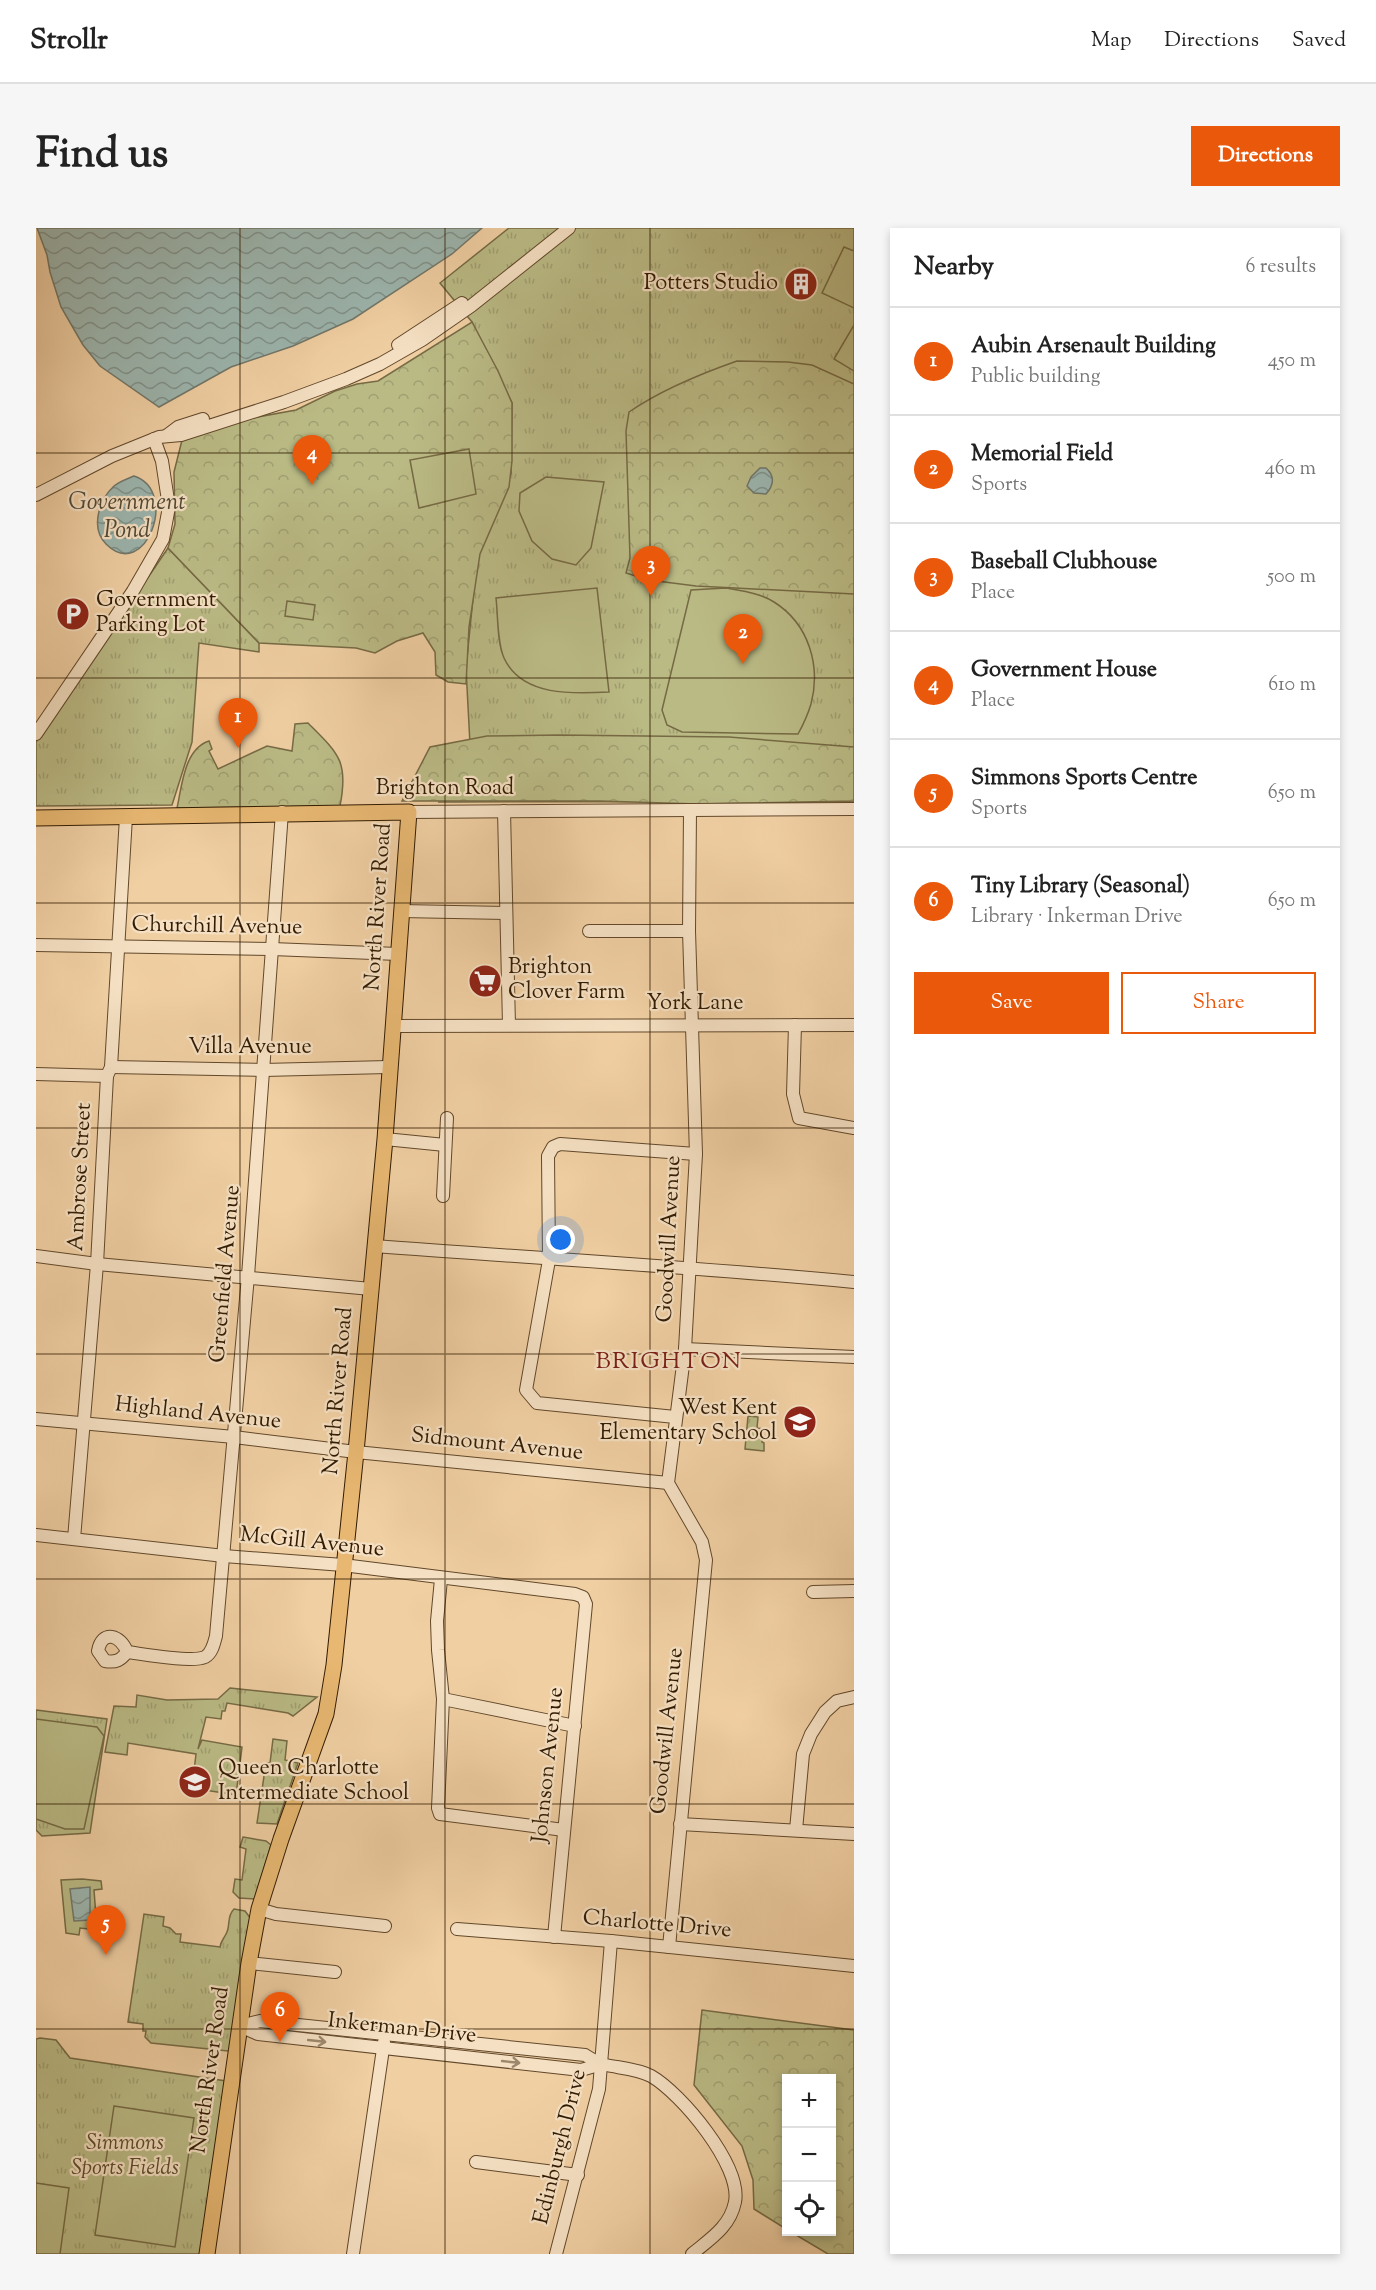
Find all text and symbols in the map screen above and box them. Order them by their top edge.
text: Strollr [30,21,108,61]
text: Map [1091,26,1131,56]
text: Directions [1164,26,1259,56]
text: Saved [1292,26,1346,56]
text: Find us [36,126,168,186]
button: Directions [1191,126,1340,186]
text: Nearby [914,249,994,286]
text: 6 results [1246,253,1316,282]
building icon: Potters Studio [783,266,819,302]
place label: Potters Studio [644,268,778,300]
text: Aubin Arsenault Building [971,331,1216,363]
text: 1 [930,347,937,376]
text: 450 m [1268,347,1316,376]
text: Public building [971,363,1101,392]
pin: 4 [292,436,332,485]
text: Memorial Field [971,439,1113,471]
text: 2 [929,455,938,484]
text: 460 m [1265,455,1316,484]
text: Sports [971,471,1027,500]
water label: Government Pond [68,486,186,548]
pin: 3 [632,546,670,596]
text: Baseball Clubhouse [971,547,1157,579]
text: 3 [929,563,938,592]
text: 500 m [1267,563,1316,592]
text: Place [971,579,1015,608]
place label: Government Parking Lot [96,585,217,642]
parking icon: Government Parking Lot [55,596,91,632]
pin: 2 [724,614,762,664]
text: Government House [971,655,1157,687]
text: 4 [928,671,939,700]
text: 610 m [1268,671,1316,700]
text: Place [971,687,1015,716]
pin: 1 [218,698,258,748]
text: Simmons Sports Centre [971,763,1198,795]
street label: Brighton Road [376,773,514,805]
text: 5 [930,779,937,808]
text: 650 m [1268,779,1316,808]
text: Sports [971,795,1027,824]
street label: North River Road [357,822,401,992]
text: Tiny Library (Seasonal) [971,871,1190,903]
text: 6 [929,887,938,916]
text: 650 m [1268,887,1316,916]
text: Library · Inkerman Drive [971,903,1183,932]
street label: Churchill Avenue [131,910,303,944]
place label: Brighton Clover Farm [508,952,625,1009]
supermarket icon: Brighton Clover Farm [467,963,503,999]
button: Save [914,972,1109,1034]
button: Share [1121,972,1316,1034]
street label: York Lane [647,988,743,1020]
street label: Villa Avenue [188,1032,312,1064]
street label: Ambrose Street [61,1102,101,1252]
street label: Goodwill Avenue [650,1155,690,1323]
street label: Greenfield Avenue [202,1184,250,1364]
your location [546,1225,575,1254]
street label: North River Road [316,1306,362,1476]
district label: BRIGHTON [596,1345,742,1379]
street label: Highland Avenue [113,1389,283,1439]
place label: West Kent Elementary School [600,1393,777,1450]
school or university icon: West Kent Elementary School [782,1404,818,1440]
street label: Sidmount Avenue [409,1420,585,1470]
street label: McGill Avenue [238,1520,386,1566]
street label: Goodwill Avenue [643,1646,693,1816]
street label: Johnson Avenue [525,1686,573,1845]
place label: Queen Charlotte Intermediate School [218,1753,409,1810]
school or university icon: Queen Charlotte Intermediate School [177,1764,213,1800]
street label: Charlotte Drive [581,1903,733,1947]
pin: 5 [86,1906,126,1955]
street label: North River Road [183,1985,239,2155]
pin: 6 [260,1992,300,2042]
street label: Inkerman Drive [326,2005,478,2053]
one-way arrow [307,2036,327,2047]
one-way arrow [501,2057,521,2068]
street label: Edinburgh Drive [526,2066,596,2228]
map controls [782,2074,836,2236]
button: + [782,2074,836,2128]
park label: Simmons Sports Fields [71,2128,179,2185]
button: − [782,2128,836,2182]
button: locate [782,2182,836,2236]

